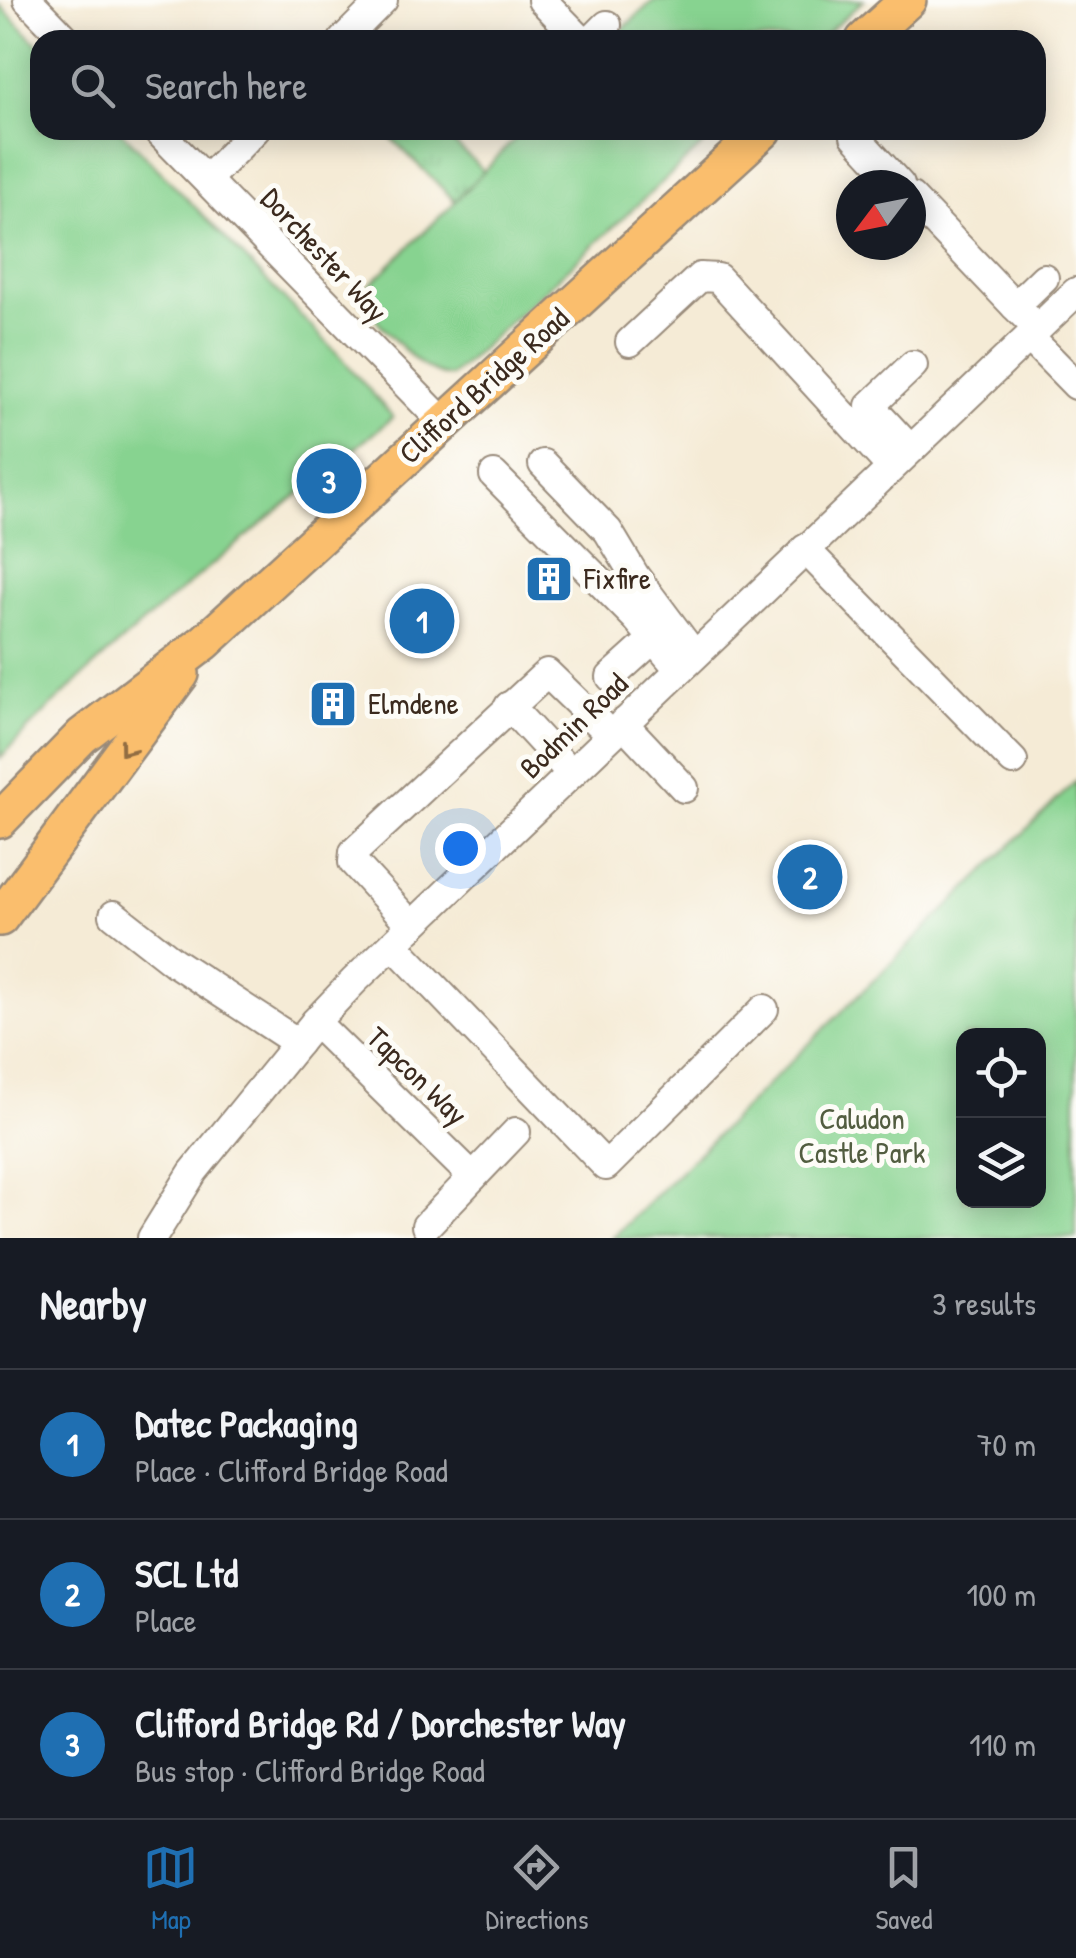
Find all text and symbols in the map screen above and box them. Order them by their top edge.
search box [30,30,1046,140]
icon: search [65,58,120,113]
text: Search here [145,59,307,111]
north arrow [836,170,926,260]
street label: Dorchester Way [252,179,397,330]
street label: Clifford Bridge Road [390,298,577,472]
pin: 3 [296,444,362,518]
building icon: Fixfire [523,553,575,605]
place label: Fixfire [583,558,651,598]
pin: 1 [390,584,454,658]
street label: Bodmin Road [511,664,636,787]
building icon: Elmdene [307,678,359,730]
place label: Elmdene [368,683,459,723]
one-way arrow [120,738,137,756]
your location [435,823,486,874]
pin: 2 [778,840,842,914]
street label: Tapcon Way [359,1017,477,1133]
map controls [956,1028,1046,1208]
button: locate [956,1028,1046,1118]
park label: Caludon Castle Park [798,1098,926,1172]
button: layers [956,1118,1046,1208]
text: Nearby [40,1275,147,1332]
text: 3 results [932,1282,1036,1325]
text: Datec Packaging [135,1397,358,1449]
text: 1 [67,1423,78,1466]
text: 70 m [977,1423,1036,1466]
text: Place · Clifford Bridge Road [135,1449,448,1492]
text: SCL Ltd [135,1547,238,1599]
text: 2 [65,1573,80,1616]
text: 100 m [967,1573,1036,1616]
text: Place [135,1599,197,1642]
text: Clifford Bridge Rd / Dorchester Way [135,1697,626,1749]
text: 3 [65,1723,80,1766]
text: 110 m [969,1723,1036,1766]
text: Bus stop · Clifford Bridge Road [135,1749,485,1792]
tab: Map [143,1840,198,1938]
tab: Directions [485,1840,588,1938]
tab: Saved [875,1840,933,1938]

